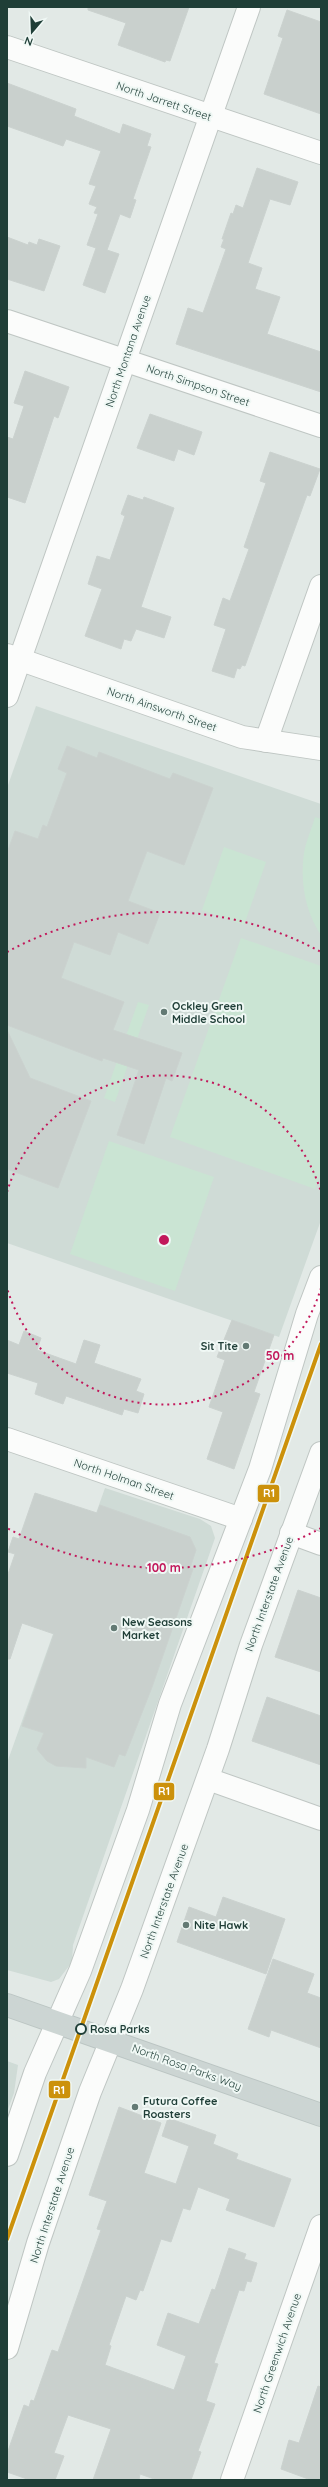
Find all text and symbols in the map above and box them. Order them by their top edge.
north arrow [12,12,52,52]
text: N [23,34,35,49]
street label: North Jarrett Street [115,78,214,124]
street label: North Montana Avenue [102,293,154,409]
street label: North Simpson Street [145,361,252,409]
street label: North Ainsworth Street [105,684,219,734]
place label: Ockley Green Middle School [172,999,245,1026]
marker: Ockley Green Middle School [159,1007,169,1017]
centre of rings [157,1233,171,1247]
place label: Sit Tite [201,1339,238,1353]
marker: Sit Tite [241,1341,251,1351]
text: 50 m [266,1348,294,1363]
street label: North Holman Street [72,1455,176,1503]
line badge: R1 [257,1484,280,1503]
text: R1 [263,1486,275,1500]
street label: North Interstate Avenue [242,1535,296,1653]
text: 100 m [147,1560,181,1575]
place label: New Seasons Market [122,1615,192,1642]
marker: New Seasons Market [109,1623,119,1633]
line badge: R1 [153,1782,175,1801]
text: R1 [158,1784,170,1798]
street label: North Interstate Avenue [137,1842,191,1960]
place label: Nite Hawk [194,1918,248,1932]
marker: Nite Hawk [181,1920,191,1930]
place label: Rosa Parks [90,2022,150,2036]
marker: Rosa Parks [75,2023,87,2035]
street label: North Rosa Parks Way [130,2041,244,2093]
line badge: R1 [48,2080,71,2099]
text: R1 [53,2083,65,2097]
place label: Futura Coffee Roasters [143,2094,218,2121]
marker: Futura Coffee Roasters [130,2102,140,2112]
street label: North Interstate Avenue [27,2145,77,2265]
street label: North Greenwich Avenue [250,2291,304,2415]

